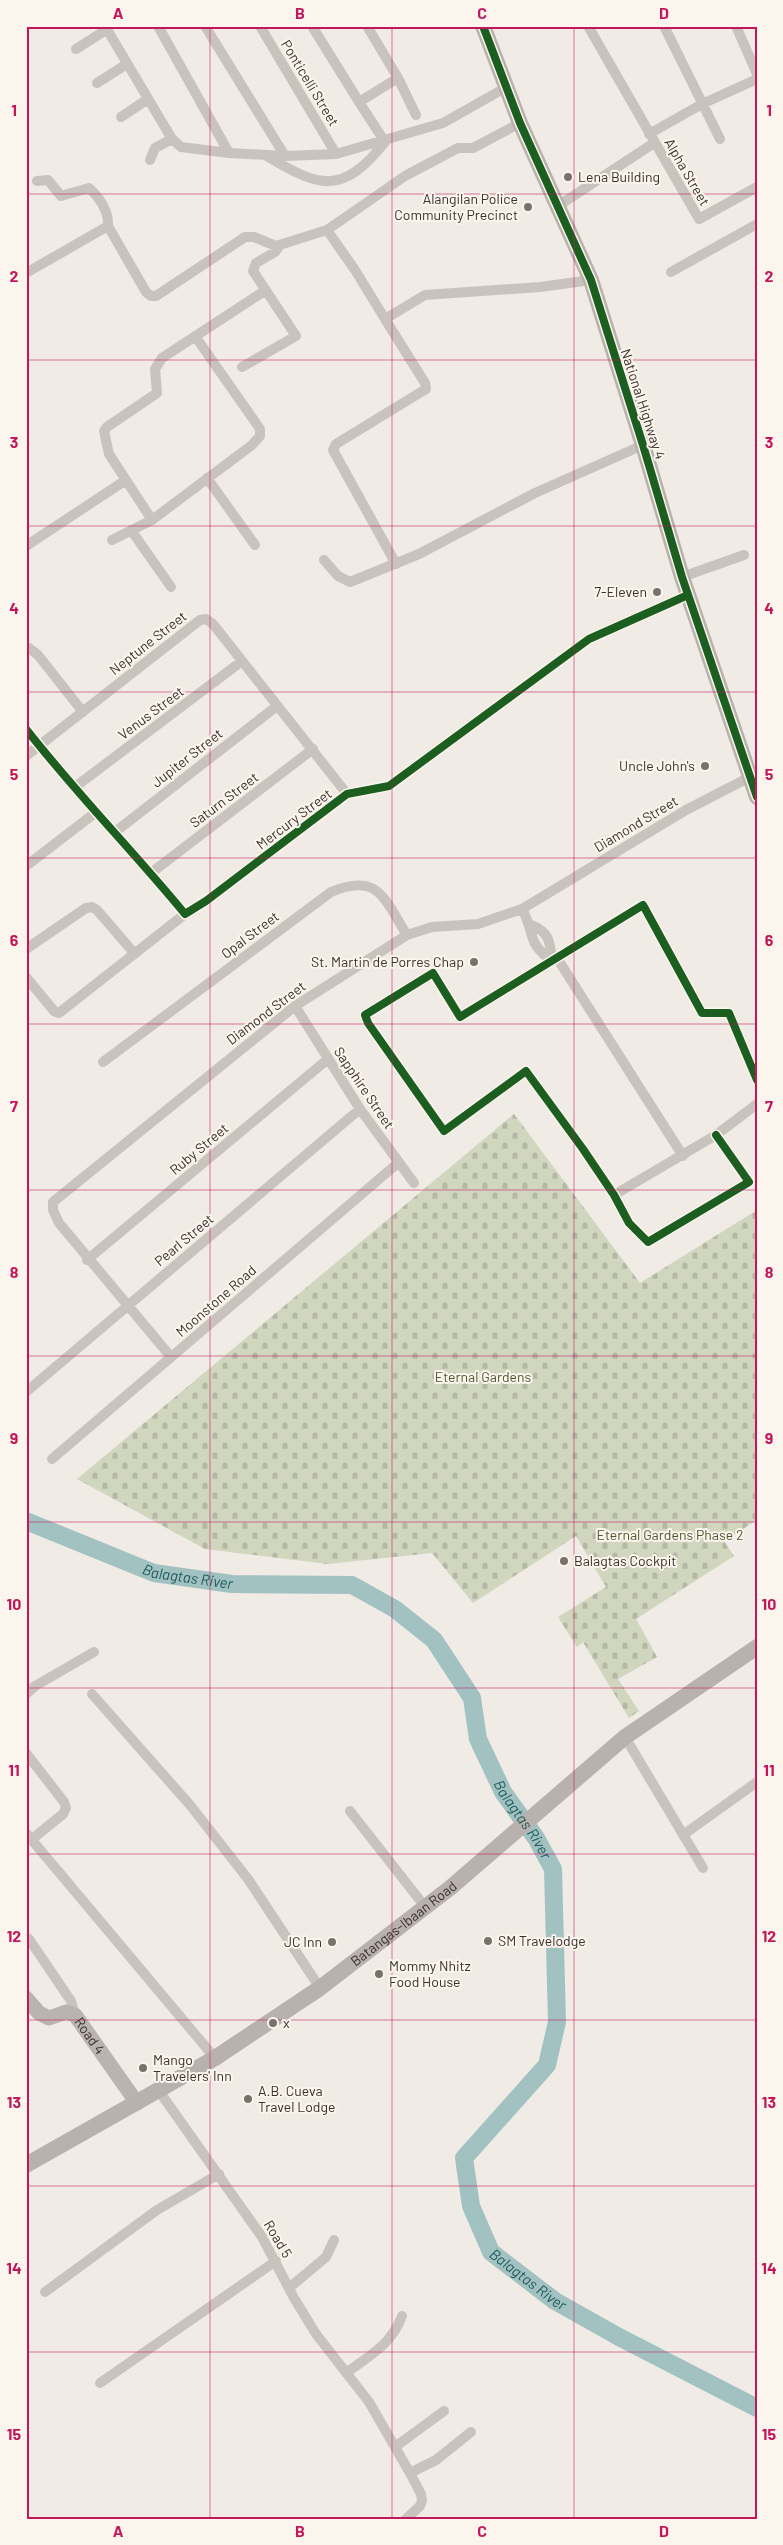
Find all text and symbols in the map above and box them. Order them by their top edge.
text: A [113,3,124,22]
text: B [295,3,305,22]
text: C [477,3,487,22]
text: D [659,3,669,22]
street label: Ponticelli Street [278,37,343,129]
text: 1 [11,100,17,119]
text: 1 [766,100,772,119]
street label: Alpha Street [661,135,714,209]
place label: Lena Building [578,168,660,185]
marker: Lena Building [562,171,574,183]
place label: Alangilan Police Community Precinct [394,190,518,223]
marker: Alangilan Police Community Precinct [522,201,534,213]
text: 2 [10,266,19,285]
text: 2 [765,266,774,285]
street label: National Highway 4 [618,346,669,461]
text: 3 [10,432,18,451]
text: 3 [765,432,773,451]
place label: 7-Eleven [594,583,647,600]
marker: 7-Eleven [651,586,663,598]
text: 4 [9,598,19,617]
text: 4 [764,598,774,617]
street label: Neptune Street [106,607,190,678]
street label: Venus Street [115,682,187,743]
street label: Jupiter Street [148,725,226,791]
place label: Uncle John's [619,757,695,774]
marker: Uncle John's [699,760,711,772]
text: 5 [10,764,19,783]
text: 5 [765,764,774,783]
street label: Saturn Street [186,768,261,831]
street label: Mercury Street [253,785,335,853]
street label: Diamond Street [591,792,681,855]
street label: Opal Street [217,907,282,962]
text: 6 [10,930,19,949]
text: 6 [765,930,774,949]
place label: St. Martin de Porres Chap [311,953,464,970]
marker: St. Martin de Porres Chap [468,956,480,968]
street label: Diamond Street [223,977,309,1048]
street label: Sapphire Street [331,1043,398,1132]
text: 7 [10,1096,18,1115]
text: 7 [765,1096,773,1115]
street label: Ruby Street [166,1119,231,1178]
street label: Pearl Street [151,1210,217,1269]
street label: Moonstone Road [172,1261,259,1340]
text: 8 [10,1262,19,1281]
text: 8 [765,1262,774,1281]
park label: Eternal Gardens [435,1368,532,1385]
text: 9 [10,1428,18,1447]
text: 9 [765,1428,773,1447]
park label: Eternal Gardens Phase 2 [597,1526,743,1543]
place label: Balagtas Cockpit [574,1552,676,1569]
marker: Balagtas Cockpit [558,1555,570,1567]
water label: Balagtas River [140,1559,235,1592]
text: 10 [7,1594,21,1613]
text: 10 [762,1594,776,1613]
text: 11 [8,1760,20,1779]
text: 11 [763,1760,775,1779]
water label: Balagtas River [491,1777,556,1862]
street label: Batangas-Ibaan Road [347,1877,460,1969]
text: 12 [7,1926,21,1945]
text: 12 [762,1926,776,1945]
place label: SM Travelodge [498,1932,586,1949]
place label: JC Inn [284,1933,322,1950]
marker: SM Travelodge [482,1935,494,1947]
marker: JC Inn [326,1936,338,1948]
place label: Mommy Nhitz Food House [389,1957,471,1990]
marker: Mommy Nhitz Food House [373,1968,385,1980]
street label: Road 4 [71,2014,109,2057]
place label: x [283,2014,290,2031]
marker: x [267,2017,279,2029]
place label: Mango Travelers' Inn [153,2051,232,2084]
marker: Mango Travelers' Inn [137,2062,149,2074]
place label: A.B. Cueva Travel Lodge [258,2082,335,2115]
text: 13 [7,2092,21,2111]
text: 13 [762,2092,776,2111]
marker: A.B. Cueva Travel Lodge [242,2093,254,2105]
street label: Road 5 [261,2217,296,2261]
water label: Balagtas River [486,2244,570,2314]
text: 14 [6,2258,22,2277]
text: 14 [761,2258,777,2277]
text: 15 [7,2424,22,2443]
text: 15 [762,2424,777,2443]
text: A [113,2521,124,2540]
text: B [295,2521,305,2540]
text: C [477,2521,487,2540]
text: D [659,2521,669,2540]

